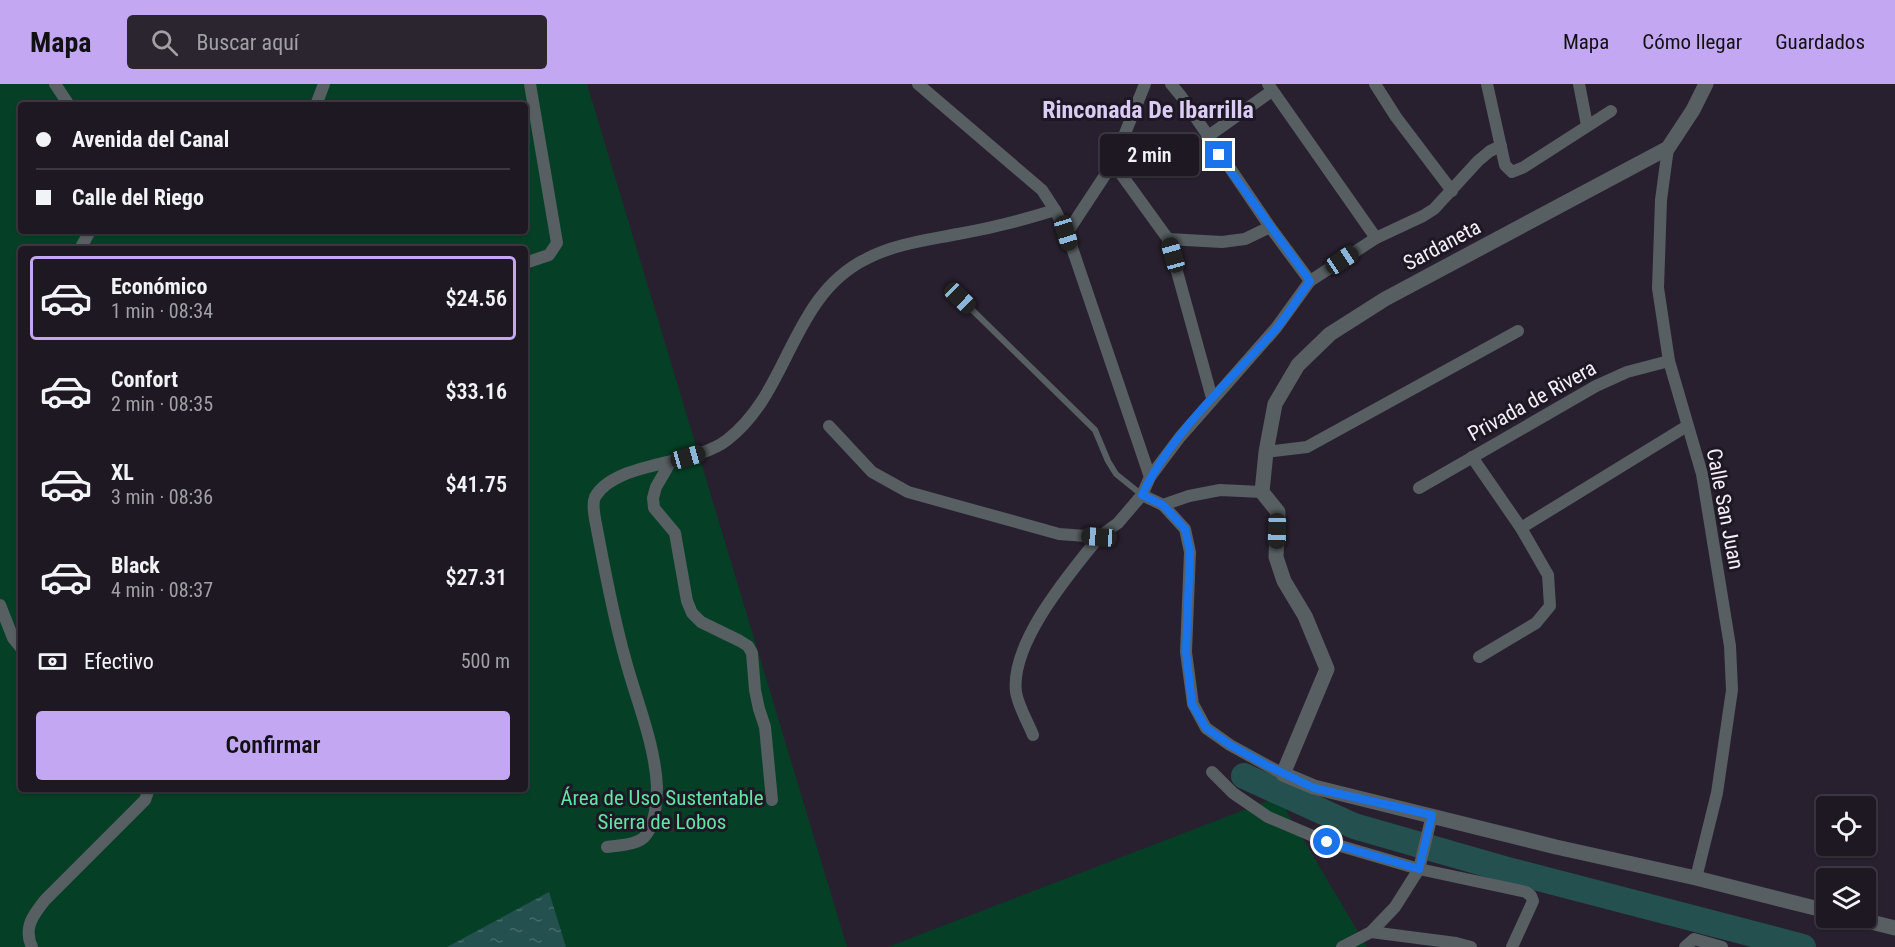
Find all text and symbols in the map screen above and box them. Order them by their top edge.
search box [127,15,547,69]
text: Mapa [30,26,91,59]
icon: search [148,26,181,59]
text: Buscar aquí [196,30,299,55]
text: Mapa [1563,30,1609,54]
text: Cómo llegar [1642,30,1742,54]
text: Guardados [1775,30,1865,54]
district label: Rinconada De Ibarrilla [1042,96,1254,124]
text: Avenida del Canal [72,127,229,152]
callout: 2 min [1099,134,1198,176]
route end [1205,141,1232,168]
text: 2 min [1127,143,1172,167]
text: Calle del Riego [72,185,204,210]
car [1052,213,1080,253]
street label: Sardaneta [1399,215,1485,275]
car [1159,235,1187,275]
car [1322,242,1362,278]
icon: car [39,271,93,325]
text: Económico [111,274,207,299]
car [941,279,979,317]
text: $24.56 [445,286,507,311]
text: 1 min · 08:34 [111,299,213,323]
street label: Privada de Rivera [1464,356,1600,446]
icon: car [39,364,93,418]
text: Confort [111,367,178,392]
text: $33.16 [445,379,507,404]
text: 2 min · 08:35 [111,392,213,416]
car [668,443,708,471]
street label: Calle San Juan [1702,446,1748,572]
icon: car [39,457,93,511]
text: XL [111,460,134,485]
text: $41.75 [445,472,507,497]
text: 3 min · 08:36 [111,485,213,509]
car [1268,513,1286,549]
car [1080,527,1118,547]
icon: car [39,550,93,604]
text: Black [111,553,160,578]
text: $27.31 [445,565,507,590]
text: 4 min · 08:37 [111,578,213,602]
icon: cash [36,645,69,678]
text: Efectivo [84,649,154,674]
text: 500 m [461,649,510,673]
button: Confirmar [36,711,510,780]
park label: Área de Uso Sustentable Sierra de Lobos [561,786,764,834]
map controls [1816,796,1876,928]
button: locate [1816,796,1876,856]
route start [1313,828,1340,855]
button: layers [1816,868,1876,928]

